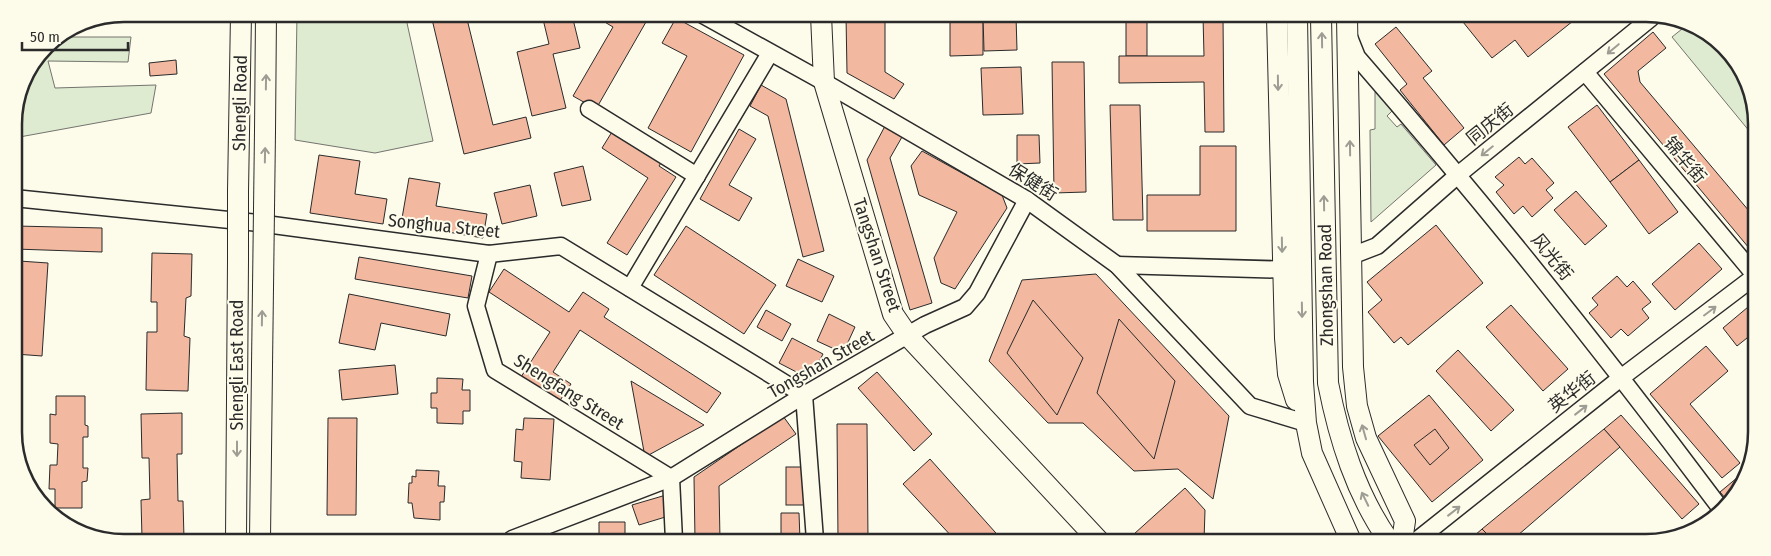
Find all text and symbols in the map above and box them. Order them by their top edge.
scale bar [22,20,129,52]
text: 50 m [30,28,60,46]
one-way arrow [1317,33,1327,49]
one-way arrow [1607,43,1620,54]
street label: Shengli Road [228,55,252,151]
one-way arrow [261,74,270,90]
one-way arrow [1273,74,1283,91]
street label: 同庆街 [1462,98,1518,150]
street label: 锦华街 [1659,132,1711,188]
one-way arrow [1345,140,1355,156]
one-way arrow [1481,146,1494,157]
one-way arrow [260,147,270,164]
street label: 保健街 [1004,158,1062,206]
street label: Tangshan Street [848,195,906,315]
one-way arrow [1319,195,1329,212]
street label: Songhua Street [387,209,501,243]
street label: Zhongshan Road [1314,224,1338,346]
street label: 风光街 [1526,229,1578,285]
one-way arrow [1277,237,1286,253]
street label: Shengli East Road [226,300,248,430]
one-way arrow [1297,302,1307,318]
one-way arrow [1703,305,1716,316]
one-way arrow [257,310,267,326]
street label: Tongshan Street [764,325,878,403]
street label: Shengfang Street [510,349,628,435]
street label: 英华街 [1544,367,1600,417]
one-way arrow [1574,404,1587,415]
one-way arrow [1359,424,1368,440]
one-way arrow [232,440,242,456]
one-way arrow [1359,492,1369,507]
one-way arrow [1447,505,1460,516]

